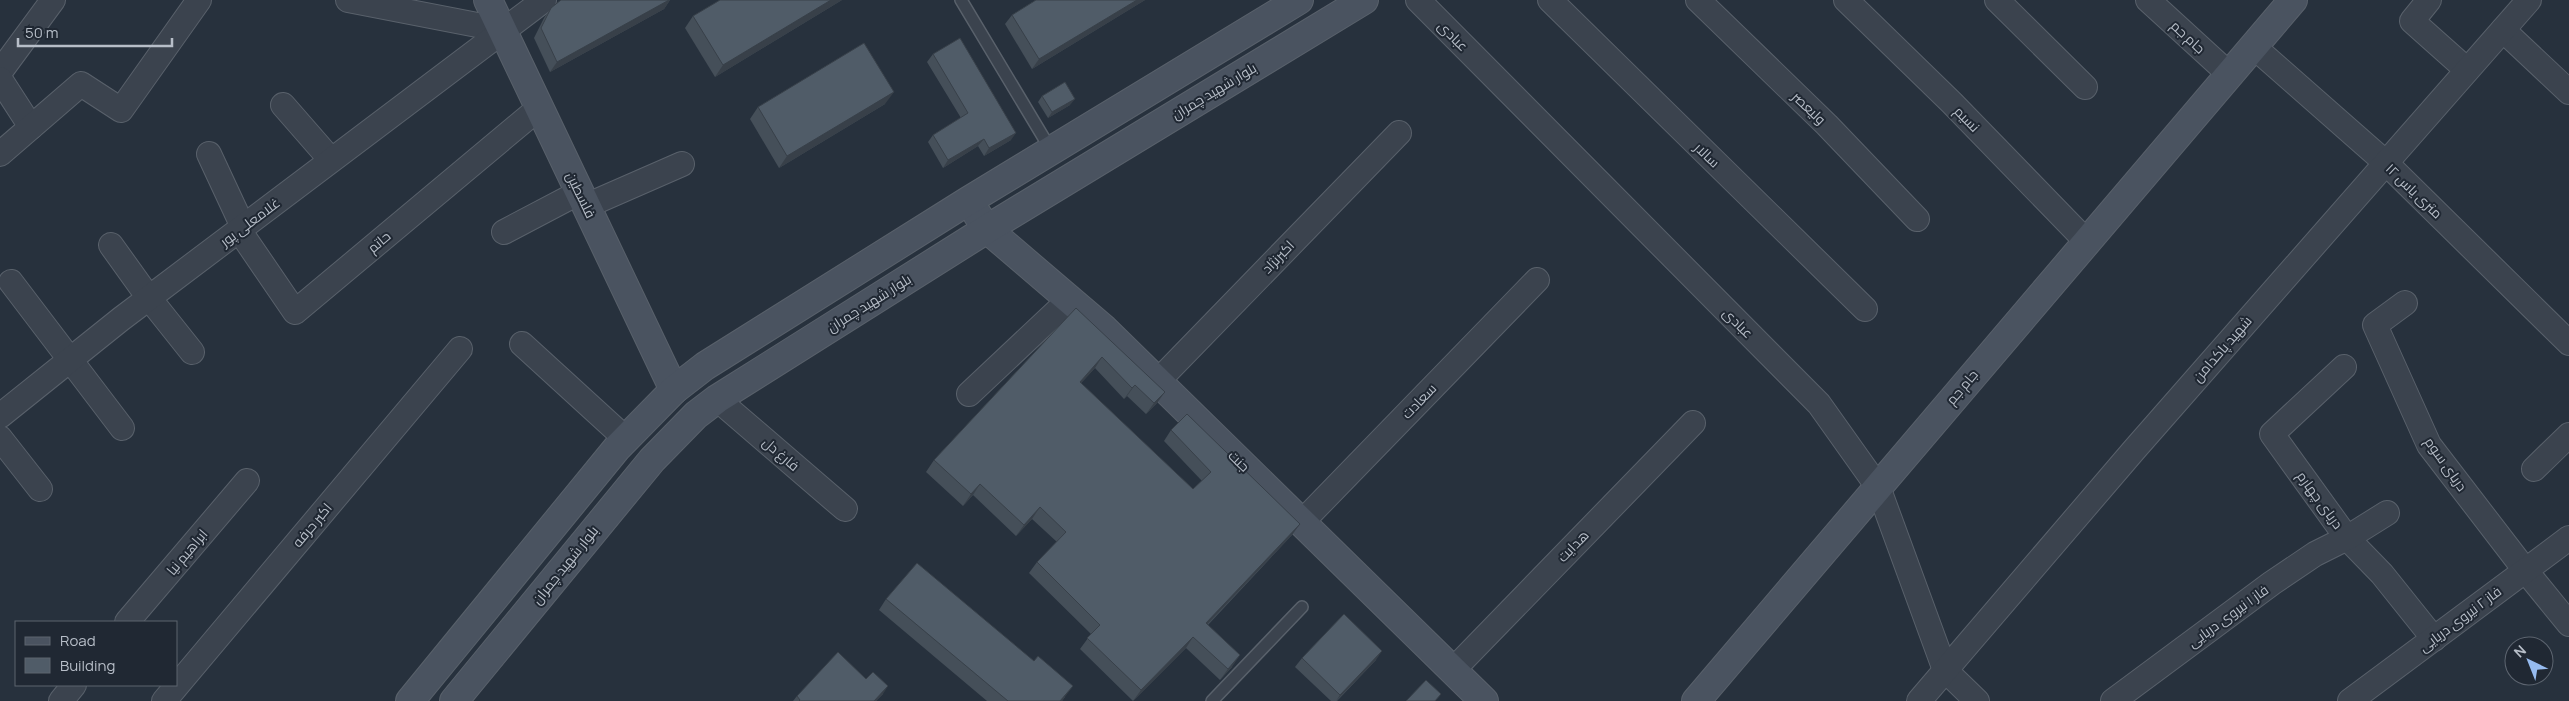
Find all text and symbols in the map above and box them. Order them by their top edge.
scale bar [18,15,171,47]
street label: عبادی [1434,16,1473,55]
street label: جام جم [2166,16,2210,58]
text: 50 m [25,22,59,43]
street label: بلوار شهید چمران [1168,58,1260,124]
street label: ولیعصر [1788,86,1830,128]
street label: نسیم [1950,102,1984,136]
street label: سالار [1690,137,1724,171]
street label: ۱۲ متری یاس [2382,159,2447,222]
street label: فلسطین [562,168,601,221]
street label: غلامعلی پور [215,193,284,252]
street label: حاتم [363,226,395,258]
street label: اکبرنژاد [1257,236,1298,277]
street label: بلوار شهید چمران [823,269,915,337]
street label: عبادی [1719,303,1758,342]
street label: شهید پاکدامن [2188,312,2256,386]
street label: جام جم [1941,365,1983,409]
street label: سعادت [1397,379,1440,423]
street label: فارغ دل [759,432,804,475]
street label: دریای سوم [2420,433,2472,495]
street label: جنت [1224,446,1254,476]
street label: دریای چهارم [2292,467,2348,533]
street label: اکبر حرفه [288,499,336,551]
street label: بلوار شهید چمران [527,521,603,609]
street label: ابراهیم نیا [162,525,212,579]
street label: هدایت [1553,526,1593,566]
street label: فاز ۱ نیروی دریایی [2183,580,2272,651]
street label: فاز ۲ نیروی دریایی [2415,581,2505,656]
legend [15,621,178,686]
text: Road [60,630,96,651]
north arrow [2504,636,2554,686]
text: N [2510,641,2530,662]
text: Building [60,655,115,676]

